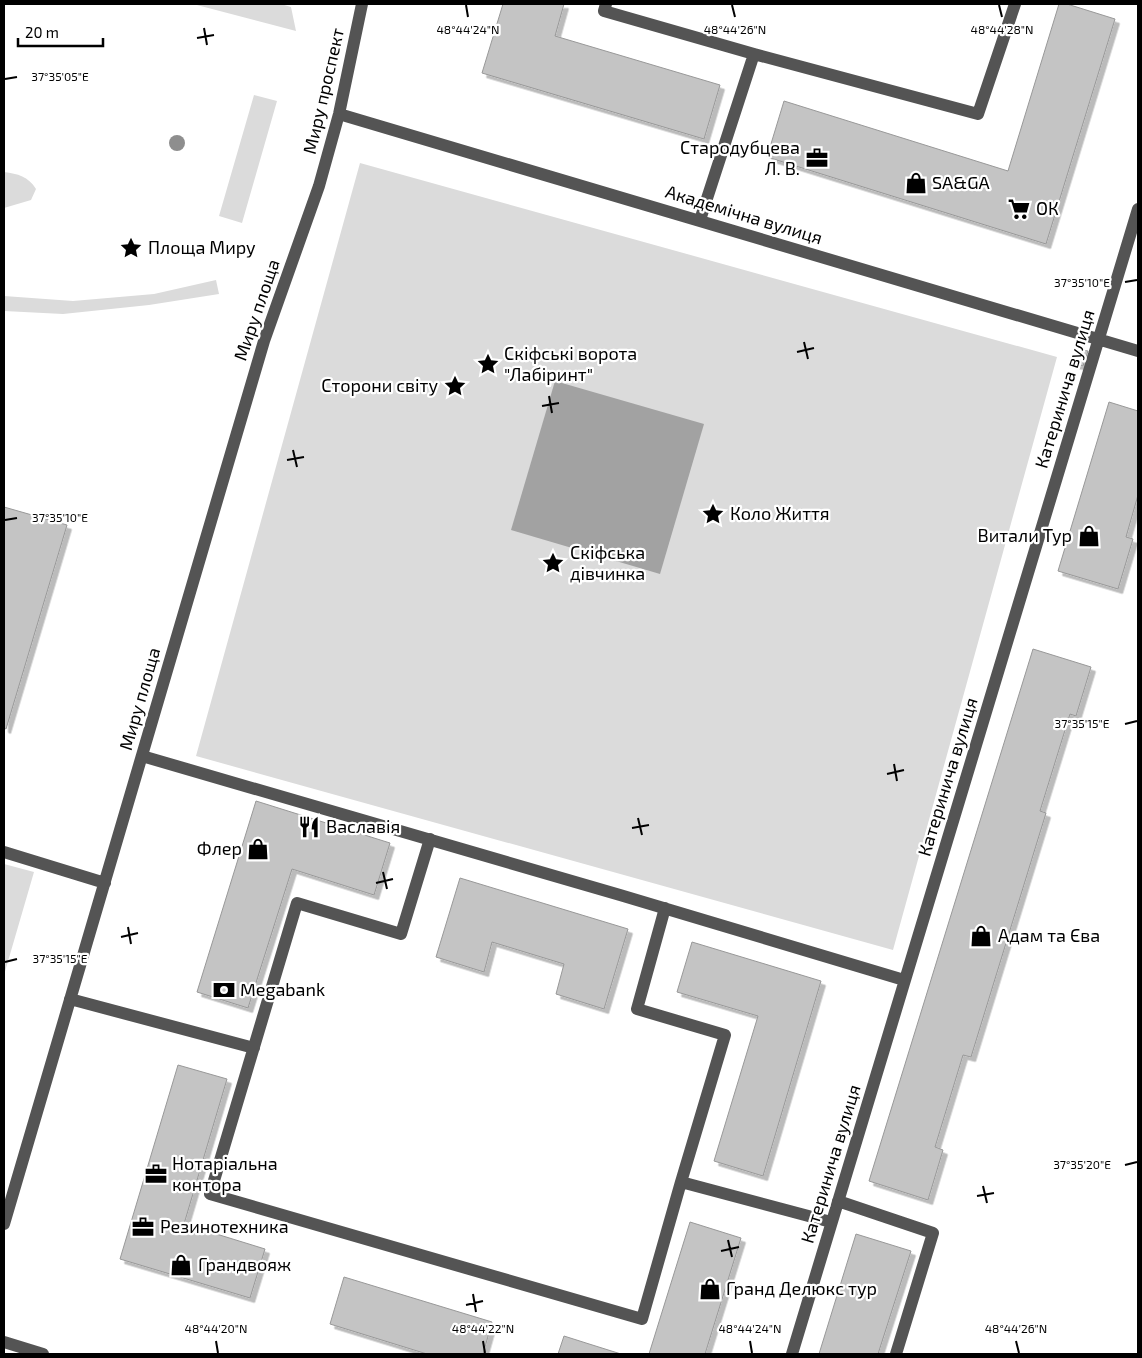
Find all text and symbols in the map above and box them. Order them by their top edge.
scale bar [18,15,102,47]
text: 48°44'24"N [436,22,500,36]
text: 48°44'26"N [704,22,766,36]
text: 48°44'28"N [971,22,1033,36]
text: 20 m [25,23,59,41]
street label: Миру проспект [298,25,348,156]
text: 37°35'05"E [31,69,89,83]
place label: Стародубцева Л. В. [680,136,800,179]
office icon: Стародубцева Л. В. [804,145,830,171]
shop icon: SA&GA [903,170,929,196]
place label: SA&GA [932,171,990,193]
street label: Академічна вулиця [663,180,825,248]
supermarket icon: ОК [1006,196,1032,222]
place label: ОК [1036,197,1059,219]
place icon: Площа Миру [118,235,144,261]
place label: Площа Миру [148,236,256,258]
street label: Миру площа [228,256,284,363]
text: 37°35'10"E [1054,275,1110,289]
street label: Катеринича вулиця [1029,307,1099,471]
place label: Скіфські ворота "Лабіринт" [504,342,637,385]
place icon: Скіфські ворота "Лабіринт" [475,351,501,377]
place icon: Сторони світу [442,373,468,399]
place label: Сторони світу [321,374,438,396]
place icon: Коло Життя [700,501,726,527]
place label: Коло Життя [730,502,830,524]
text: 37°35'10"E [32,510,88,524]
shop icon: Витали Тур [1076,523,1102,549]
place label: Витали Тур [978,524,1072,546]
place label: Скіфська дівчинка [570,541,645,584]
place icon: Скіфська дівчинка [540,550,566,576]
street label: Миру площа [114,645,164,753]
street label: Катеринича вулиця [912,695,982,859]
text: 37°35'15"E [1055,716,1110,730]
restaurant icon: Ваславія [296,814,322,840]
place label: Ваславія [326,815,400,837]
shop icon: Флер [245,836,271,862]
place label: Флер [197,837,242,859]
shop icon: Адам та Єва [968,923,994,949]
place label: Адам та Єва [998,924,1100,946]
text: 37°35'15"E [33,951,88,965]
bank icon: Megabank [211,977,237,1003]
place label: Megabank [240,978,325,1000]
street label: Катеринича вулиця [795,1082,865,1246]
place label: Нотаріальна контора [172,1152,278,1195]
text: 37°35'20"E [1053,1157,1111,1171]
office icon: Нотаріальна контора [143,1161,169,1187]
office icon: Резинотехника [130,1214,156,1240]
place label: Резинотехника [160,1215,289,1237]
shop icon: Грандвояж [168,1252,194,1278]
place label: Грандвояж [198,1253,291,1275]
shop icon: Гранд Делюкс тур [697,1276,723,1302]
place label: Гранд Делюкс тур [726,1277,877,1299]
text: 48°44'20"N [185,1321,247,1335]
text: 48°44'22"N [452,1321,514,1335]
text: 48°44'24"N [718,1321,782,1335]
text: 48°44'26"N [985,1321,1047,1335]

